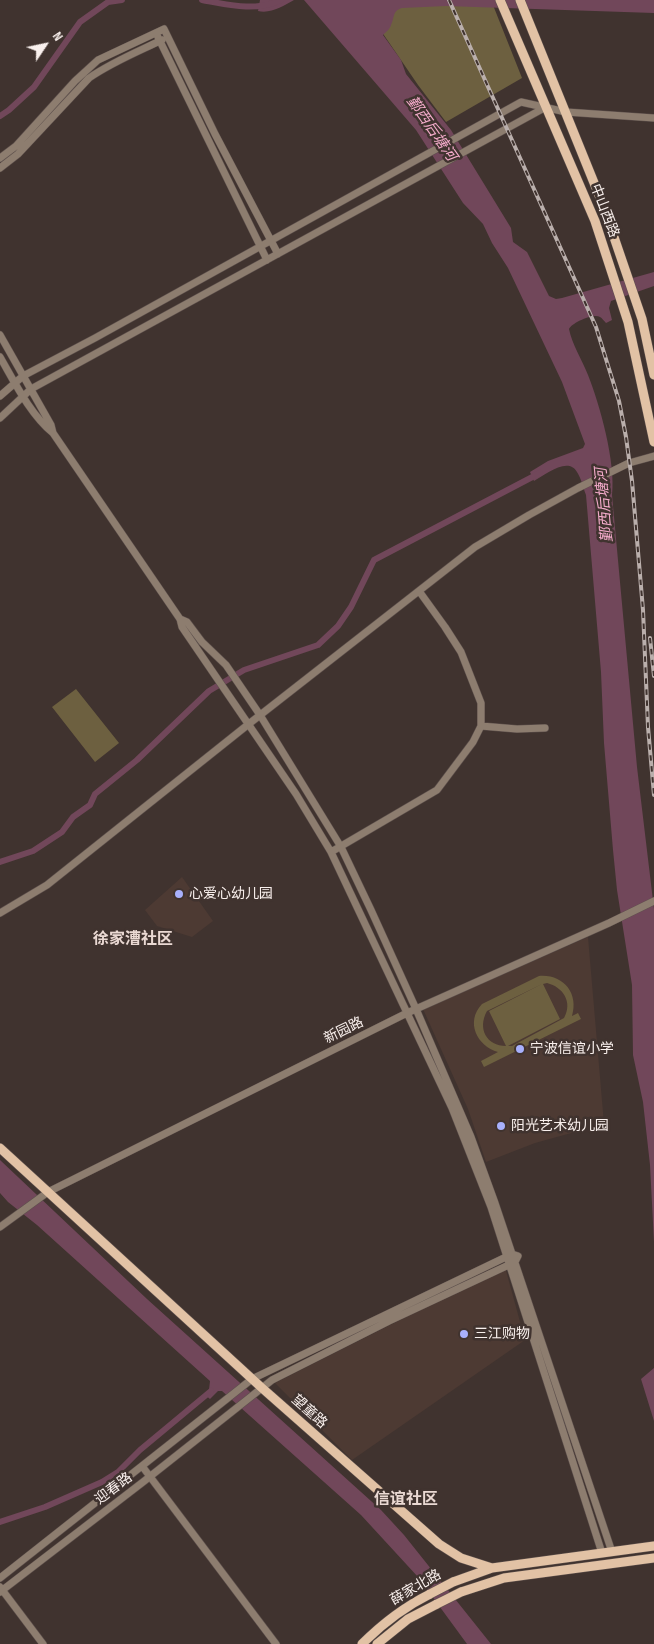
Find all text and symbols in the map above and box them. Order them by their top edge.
north arrow [20,20,70,70]
text: N [49,28,67,44]
water label: 鄞西后塘河 [402,93,460,165]
street label: 中山西路 [586,182,622,240]
water label: 鄞西后塘河 [593,467,617,543]
place label: 心爱心幼儿园 [189,886,273,902]
marker: 心爱心幼儿园 [173,888,185,900]
district label: 徐家漕社区 [93,930,173,950]
street label: 新园路 [321,1014,367,1048]
place label: 宁波信谊小学 [530,1041,614,1057]
marker: 宁波信谊小学 [514,1043,526,1055]
place label: 阳光艺术幼儿园 [511,1118,609,1134]
marker: 阳光艺术幼儿园 [495,1120,507,1132]
place label: 三江购物 [474,1326,530,1342]
marker: 三江购物 [458,1328,470,1340]
street label: 望童路 [288,1392,330,1432]
street label: 迎春路 [92,1470,136,1508]
district label: 信谊社区 [374,1490,438,1510]
street label: 薛家北路 [388,1567,444,1609]

